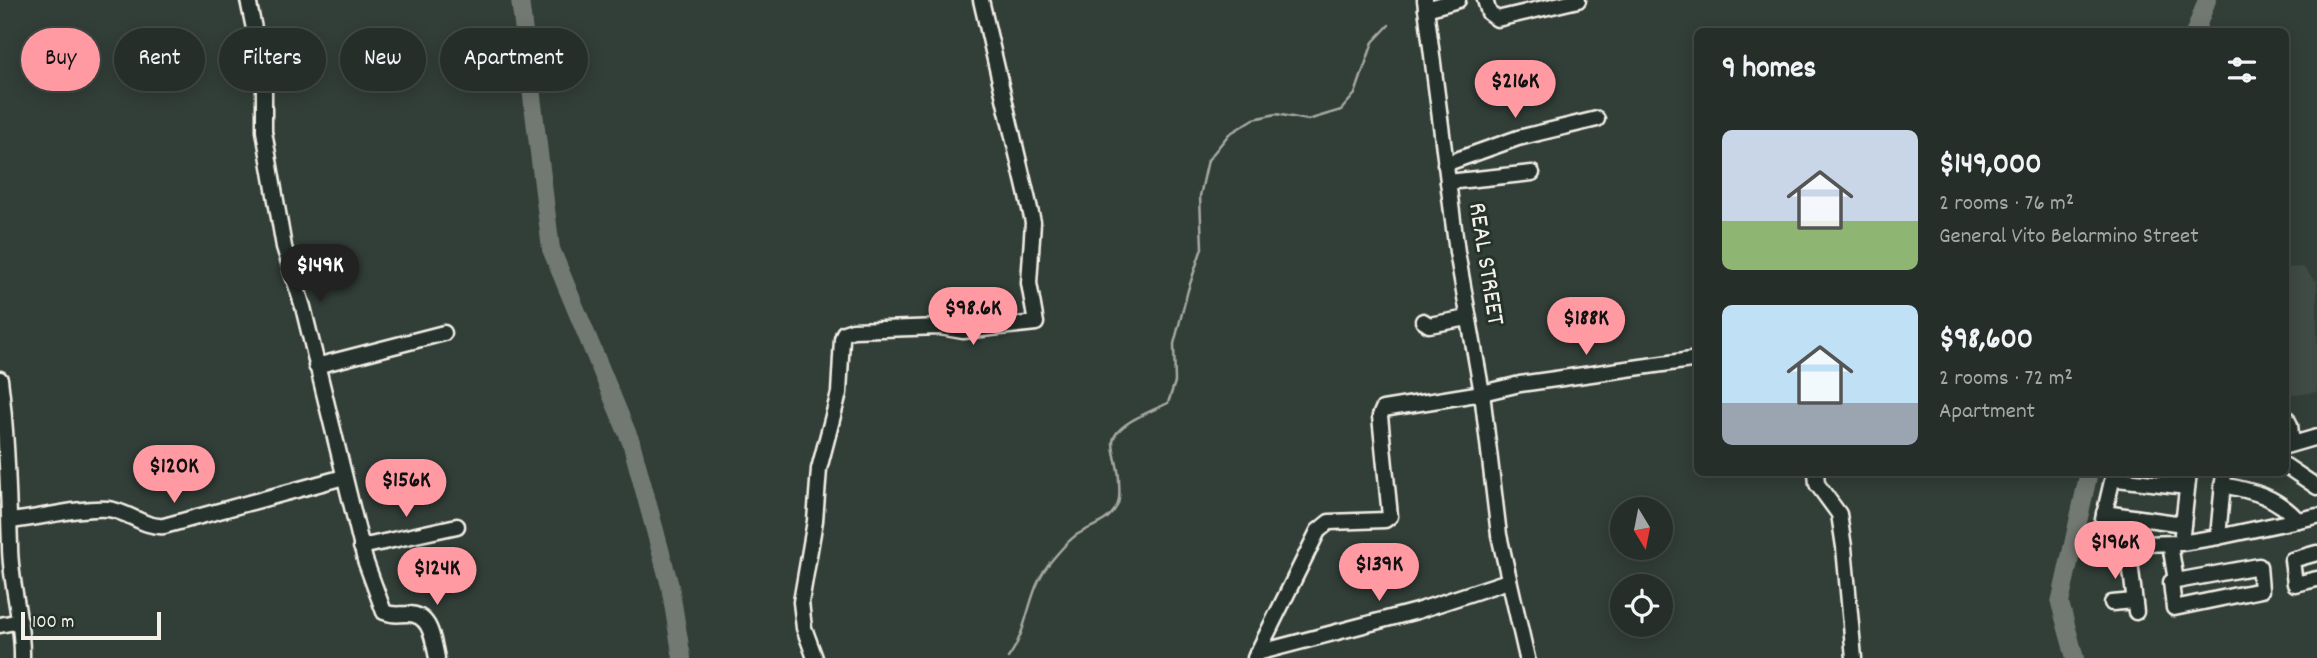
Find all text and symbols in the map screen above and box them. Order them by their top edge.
chip: Buy [21,28,100,91]
chip: Rent [114,28,205,91]
chip: Filters [219,28,326,91]
chip: New [340,28,426,91]
chip: Apartment [440,28,588,91]
text: 9 homes [1722,49,1816,92]
icon: filters [2223,51,2261,89]
pin: $216K [1466,60,1564,120]
text: $216K [1491,66,1539,99]
text: $149,000 [1939,145,2042,188]
icon: home [1778,158,1862,242]
text: 2 rooms · 76 m² [1939,188,2074,221]
street label: REAL STREET [1457,200,1513,329]
text: General Vito Belarmino Street [1939,221,2199,254]
pin: $149K [271,244,369,304]
text: $149K [296,250,344,283]
pin: $98.6K [916,288,1030,347]
text: $98.6K [944,293,1002,326]
pin: $188K [1537,298,1635,357]
text: $188K [1563,303,1609,336]
text: $98,600 [1939,320,2033,363]
icon: home [1778,333,1862,417]
text: 2 rooms · 72 m² [1939,363,2073,396]
text: Apartment [1939,396,2035,429]
pin: $120K [125,446,223,505]
text: $120K [149,451,199,484]
pin: $156K [357,460,455,519]
text: $156K [381,465,431,498]
north arrow [1610,497,1673,560]
map controls [1610,497,1673,637]
pin: $196K [2066,522,2164,581]
text: $196K [2090,527,2140,560]
pin: $139K [1330,544,1428,603]
pin: $124K [388,548,486,607]
text: $139K [1355,549,1403,582]
text: $124K [414,553,460,586]
button: locate [1610,574,1673,637]
scale bar [21,609,161,641]
text: 100 m [32,610,74,637]

